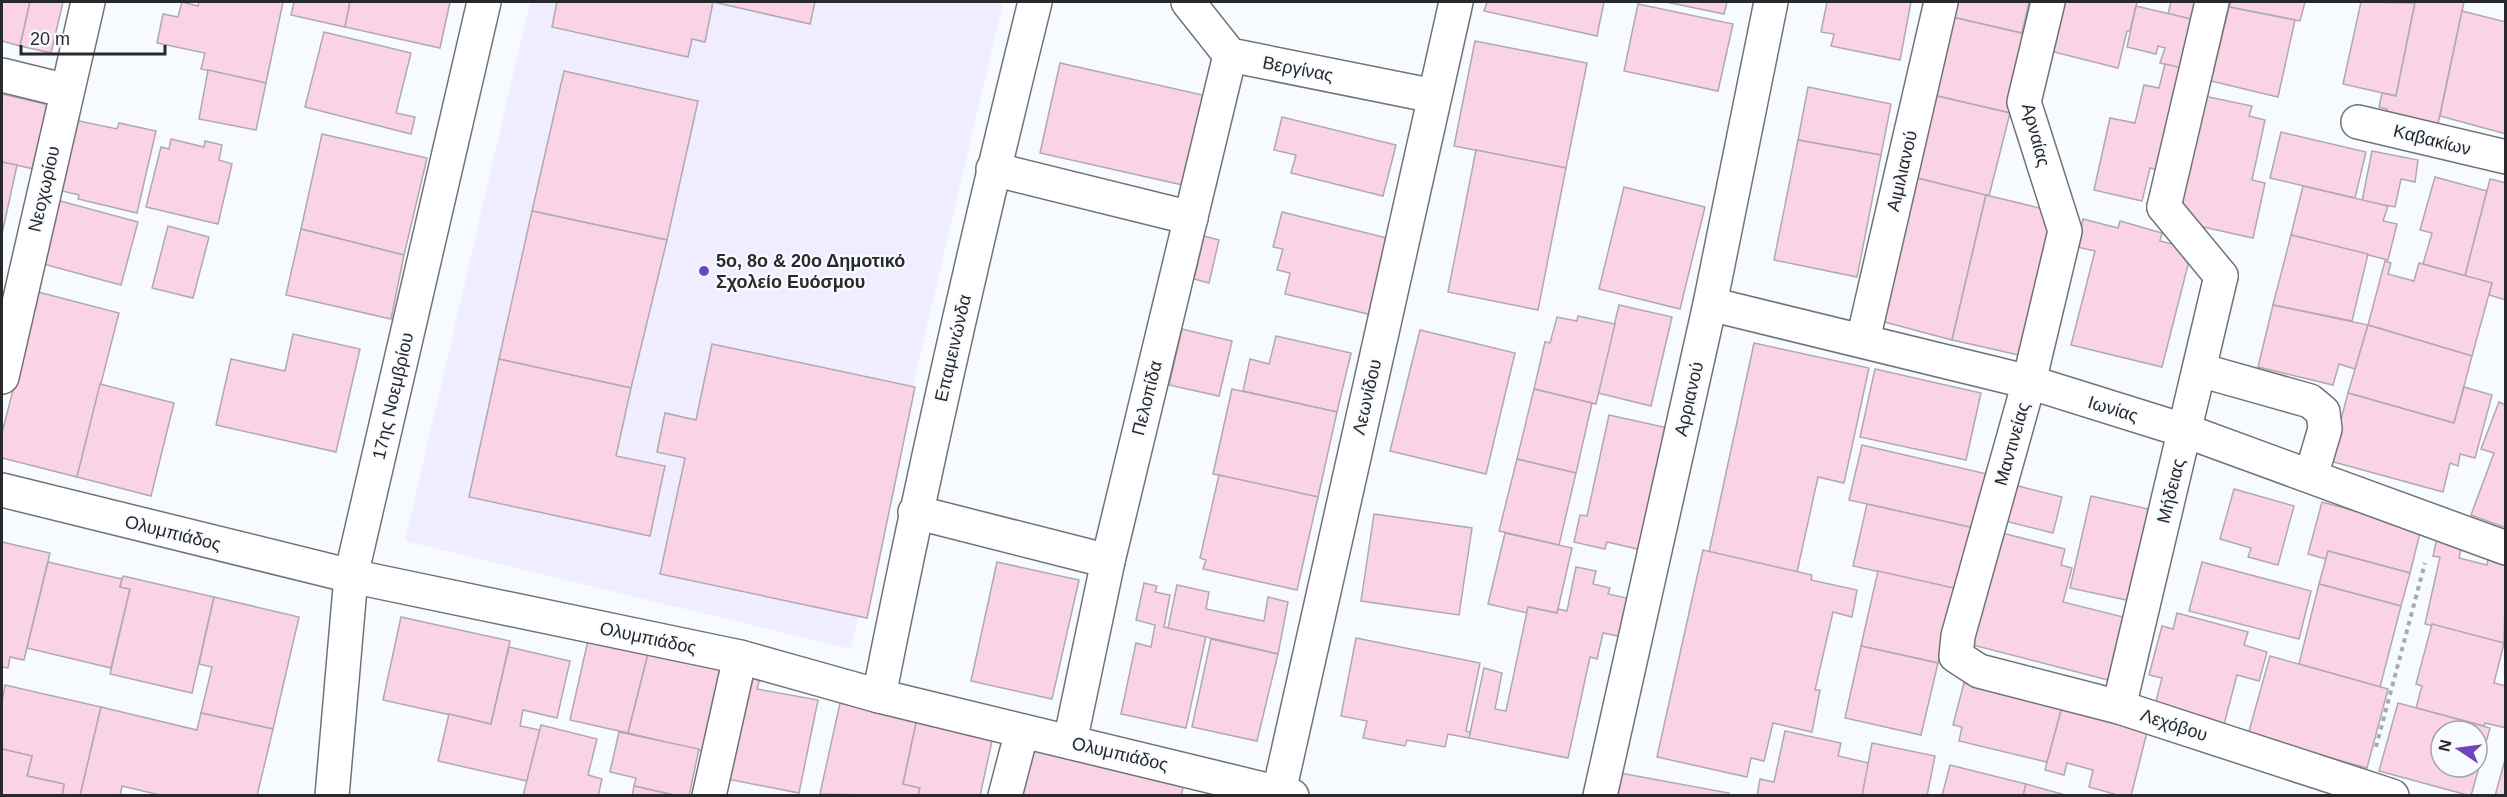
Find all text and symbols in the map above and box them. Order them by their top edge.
scale bar [21,18,165,56]
text: 20 m [30,29,70,49]
street label: Βεργίνας [1261,52,1335,86]
street label: Αρναίας [2018,101,2054,169]
street label: Καβακίων [2391,121,2473,159]
street label: Αιμιλιανού [1883,128,1921,214]
street label: Νεοχωρίου [24,144,64,234]
place label: 5ο, 8ο & 20ο Δημοτικό Σχολείο Ευόσμου [716,251,905,292]
marker: 5ο, 8ο & 20ο Δημοτικό Σχολείο Ευόσμου [697,264,711,278]
street label: Επαμεινώνδα [931,292,975,404]
street label: 17ης Νοεμβρίου [369,331,417,461]
street label: Λεωνίδου [1349,357,1385,437]
street label: Πελοπίδα [1128,359,1166,437]
street label: Αρριανού [1671,360,1707,438]
street label: Ιωνίας [2086,392,2141,426]
street label: Μαντινείας [1991,400,2034,488]
street label: Μήδειας [2153,456,2189,526]
street label: Ολυμπιάδος [123,511,223,555]
street label: Ολυμπιάδος [598,618,698,658]
street label: Λεχόβου [2138,705,2210,745]
north arrow [2429,719,2489,779]
street label: Ολυμπιάδος [1070,733,1170,775]
text: N [2435,738,2454,753]

